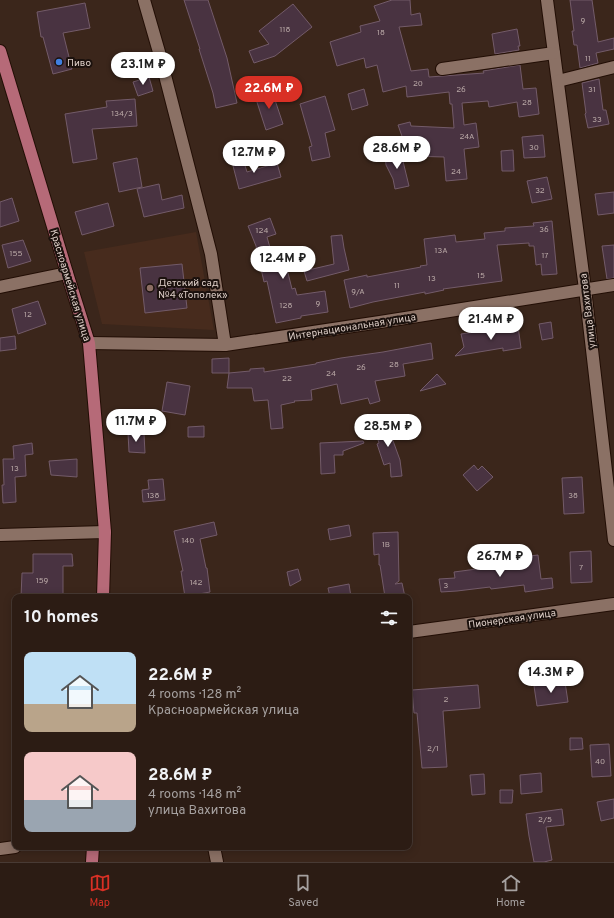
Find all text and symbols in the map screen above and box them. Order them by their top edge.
house number: 9 [581,16,586,26]
house number: 118 [280,25,291,35]
house number: 18 [377,28,385,38]
pin: 23.1M ₽ [106,52,180,86]
house number: 11 [585,54,591,64]
marker: Пиво [54,57,64,67]
place label: Пиво [67,57,91,70]
text: 23.1M ₽ [120,57,166,73]
pin: 22.6M ₽ [232,76,306,110]
house number: 20 [413,79,423,89]
text: 22.6M ₽ [244,81,294,97]
house number: 26 [456,85,466,95]
house number: 31 [588,85,596,95]
house number: 28 [522,98,532,108]
house number: 134/3 [111,109,133,119]
house number: 33 [592,115,602,125]
house number: 24А [459,132,475,142]
pin: 28.6M ₽ [360,136,434,170]
pin: 12.7M ₽ [217,140,291,174]
text: 28.6M ₽ [372,141,422,157]
house number: 30 [529,143,539,153]
text: 12.7M ₽ [232,145,276,161]
house number: 24 [451,167,461,177]
house number: 32 [535,186,545,196]
house number: 36 [539,225,549,235]
house number: 124 [256,226,268,236]
street label: Красноармейская улица [46,228,93,343]
pin: 12.4M ₽ [246,246,320,280]
house number: 13А [434,246,448,256]
house number: 155 [10,249,22,259]
text: 12.4M ₽ [260,251,306,267]
house number: 17 [541,251,549,261]
house number: 15 [477,271,485,281]
street label: улица Вахитова [577,273,600,349]
house number: 13 [428,274,436,284]
place label: Детский сад №4 «Тополек» [158,277,227,302]
house number: 11 [394,281,400,291]
marker: Детский сад №4 «Тополек» [145,283,155,293]
house number: 9/А [351,287,365,297]
house number: 9 [316,299,321,309]
house number: 128 [280,301,292,311]
pin: 21.4M ₽ [454,307,528,341]
house number: 12 [24,310,32,320]
street label: Интернациональная улица [288,311,417,344]
text: 21.4M ₽ [467,312,515,328]
house number: 28 [389,360,399,370]
house number: 26 [356,363,366,373]
house number: 24 [326,369,336,379]
house number: 22 [282,374,292,384]
pin: 11.7M ₽ [99,409,173,443]
text: 11.7M ₽ [115,414,157,430]
pin: 28.5M ₽ [351,414,425,448]
text: 28.5M ₽ [363,419,413,435]
house number: 13 [11,464,19,474]
house number: 138 [147,491,159,501]
house number: 38 [568,491,578,501]
house number: 140 [182,536,194,546]
house number: 1В [382,540,390,550]
pin: 26.7M ₽ [463,544,537,578]
text: 26.7M ₽ [476,549,524,565]
house number: 7 [579,563,583,573]
house number: 159 [36,576,49,586]
house number: 142 [190,578,202,588]
house number: 3 [444,581,449,591]
text: 10 homes [24,607,99,629]
icon: filters [378,607,400,629]
street label: Пионерская улица [468,607,557,632]
pin: 14.3M ₽ [514,660,588,694]
text: 22.6M ₽ [148,665,213,687]
text: 14.3M ₽ [528,665,574,681]
icon: home [56,668,104,716]
text: 4 rooms · 128 m² [148,687,241,703]
house number: 2 [444,695,449,705]
text: Красноармейская улица [148,703,299,719]
house number: 2/1 [427,744,439,754]
house number: 40 [595,757,605,767]
text: 28.6M ₽ [148,765,212,787]
icon: home [56,768,104,816]
text: 4 rooms · 148 m² [148,787,241,803]
text: улица Вахитова [148,803,246,819]
house number: 2/5 [538,815,552,825]
tab: Map [89,872,111,910]
tab: Saved [288,872,319,910]
tab: Home [496,872,525,910]

